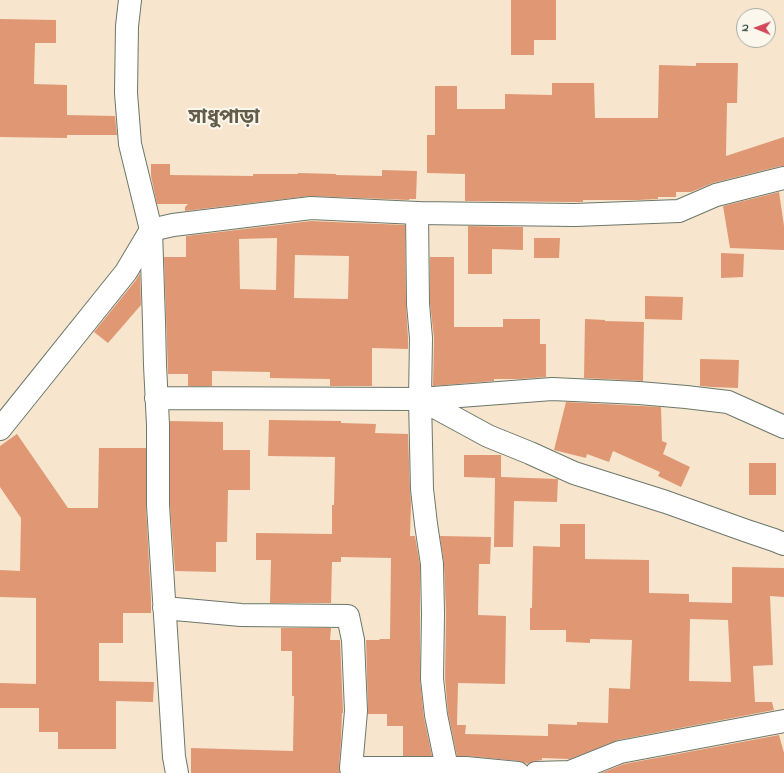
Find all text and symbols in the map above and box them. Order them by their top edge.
north arrow [736,8,776,48]
text: N [737,24,753,32]
district label: সাধুপাড়া [188,108,260,132]

